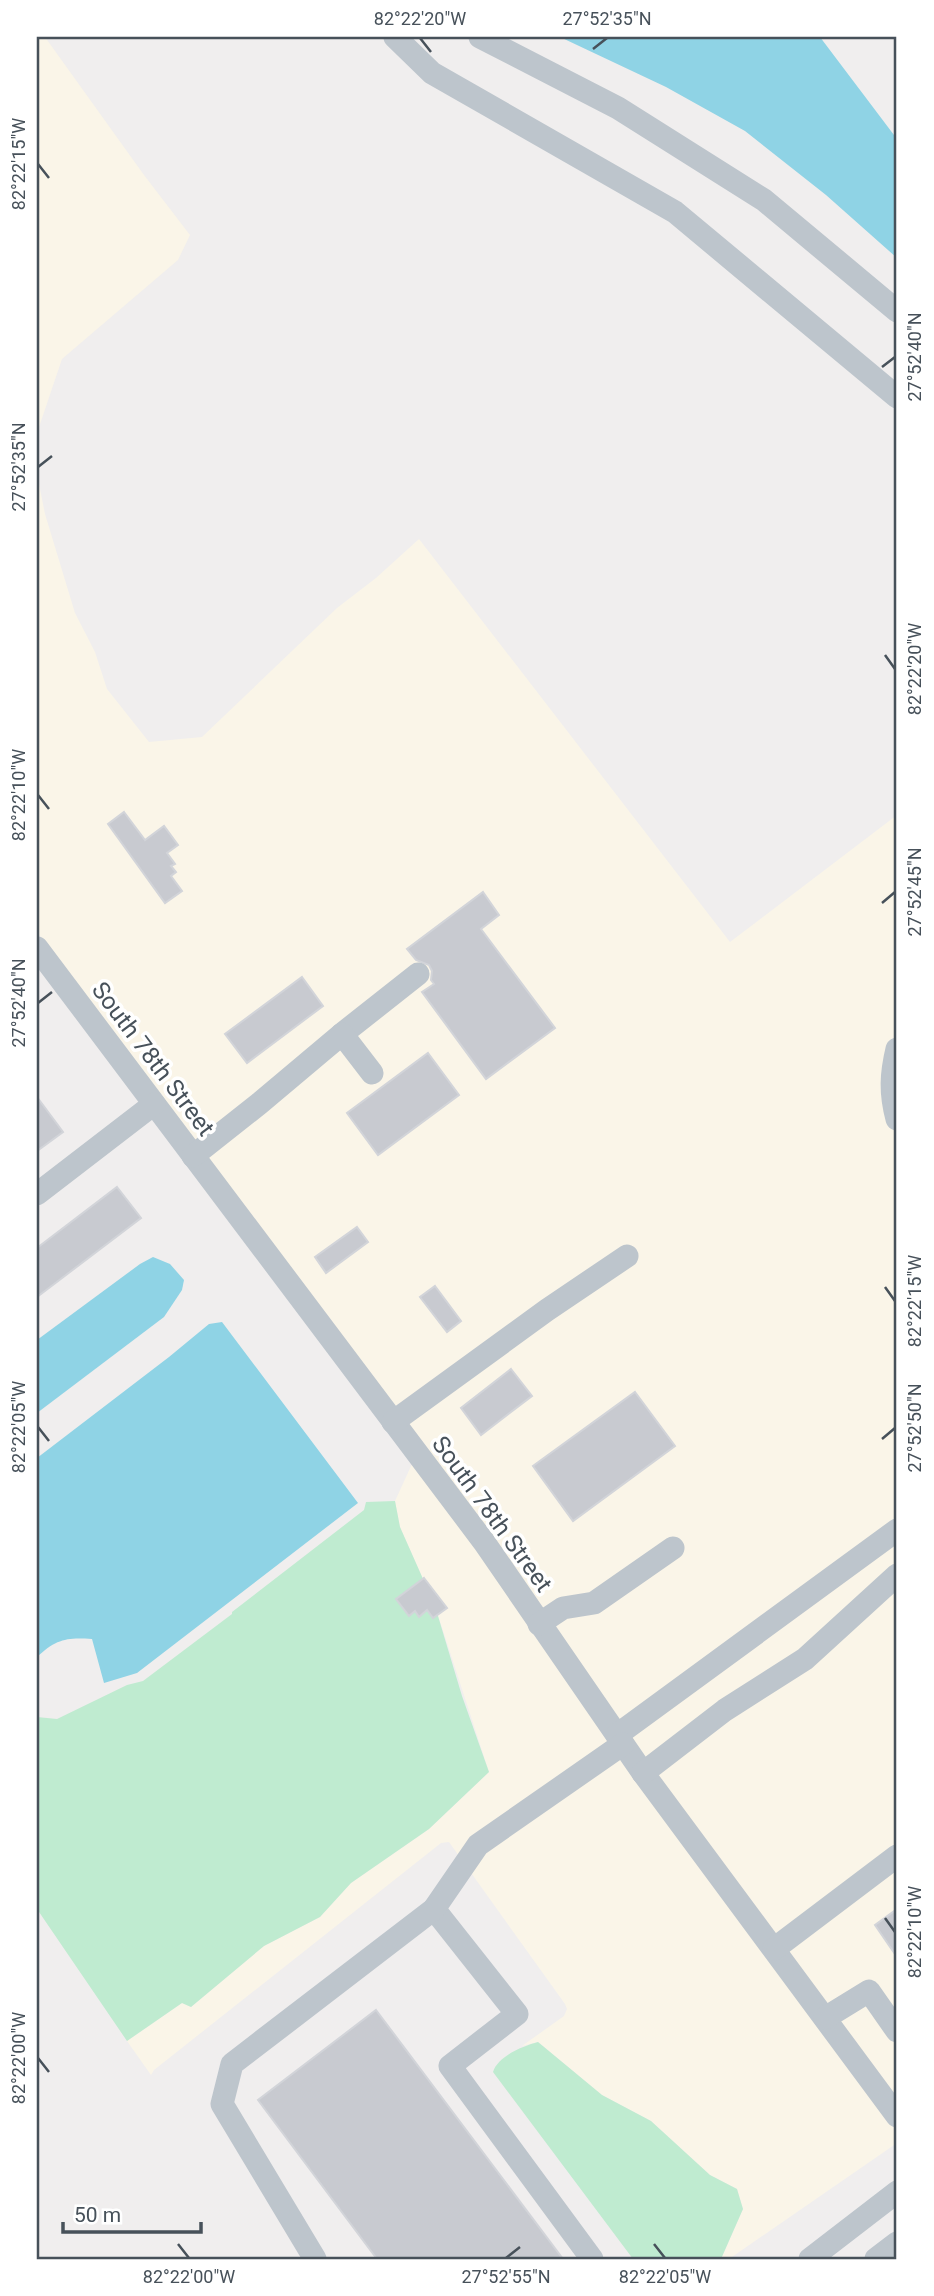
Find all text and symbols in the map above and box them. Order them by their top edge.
text: 82°22'20"W [374,8,466,29]
text: 27°52'35"N [562,8,652,29]
text: 82°22'15"W [8,118,29,210]
text: 27°52'40"N [904,312,925,402]
text: 27°52'35"N [8,422,29,512]
text: 82°22'20"W [904,623,925,715]
text: 82°22'10"W [8,749,29,841]
text: 27°52'45"N [904,847,925,937]
text: 27°52'40"N [8,958,29,1048]
street label: South 78th Street [86,976,220,1142]
text: 82°22'15"W [904,1255,925,1347]
text: 82°22'05"W [8,1381,29,1473]
text: 27°52'50"N [904,1383,925,1473]
street label: South 78th Street [426,1431,558,1597]
text: 82°22'10"W [904,1886,925,1978]
text: 82°22'00"W [8,2012,29,2104]
scale bar [63,2191,201,2235]
text: 50 m [74,2203,121,2227]
text: 82°22'00"W [143,2266,235,2287]
text: 27°52'55"N [461,2266,551,2287]
text: 82°22'05"W [619,2266,711,2287]

